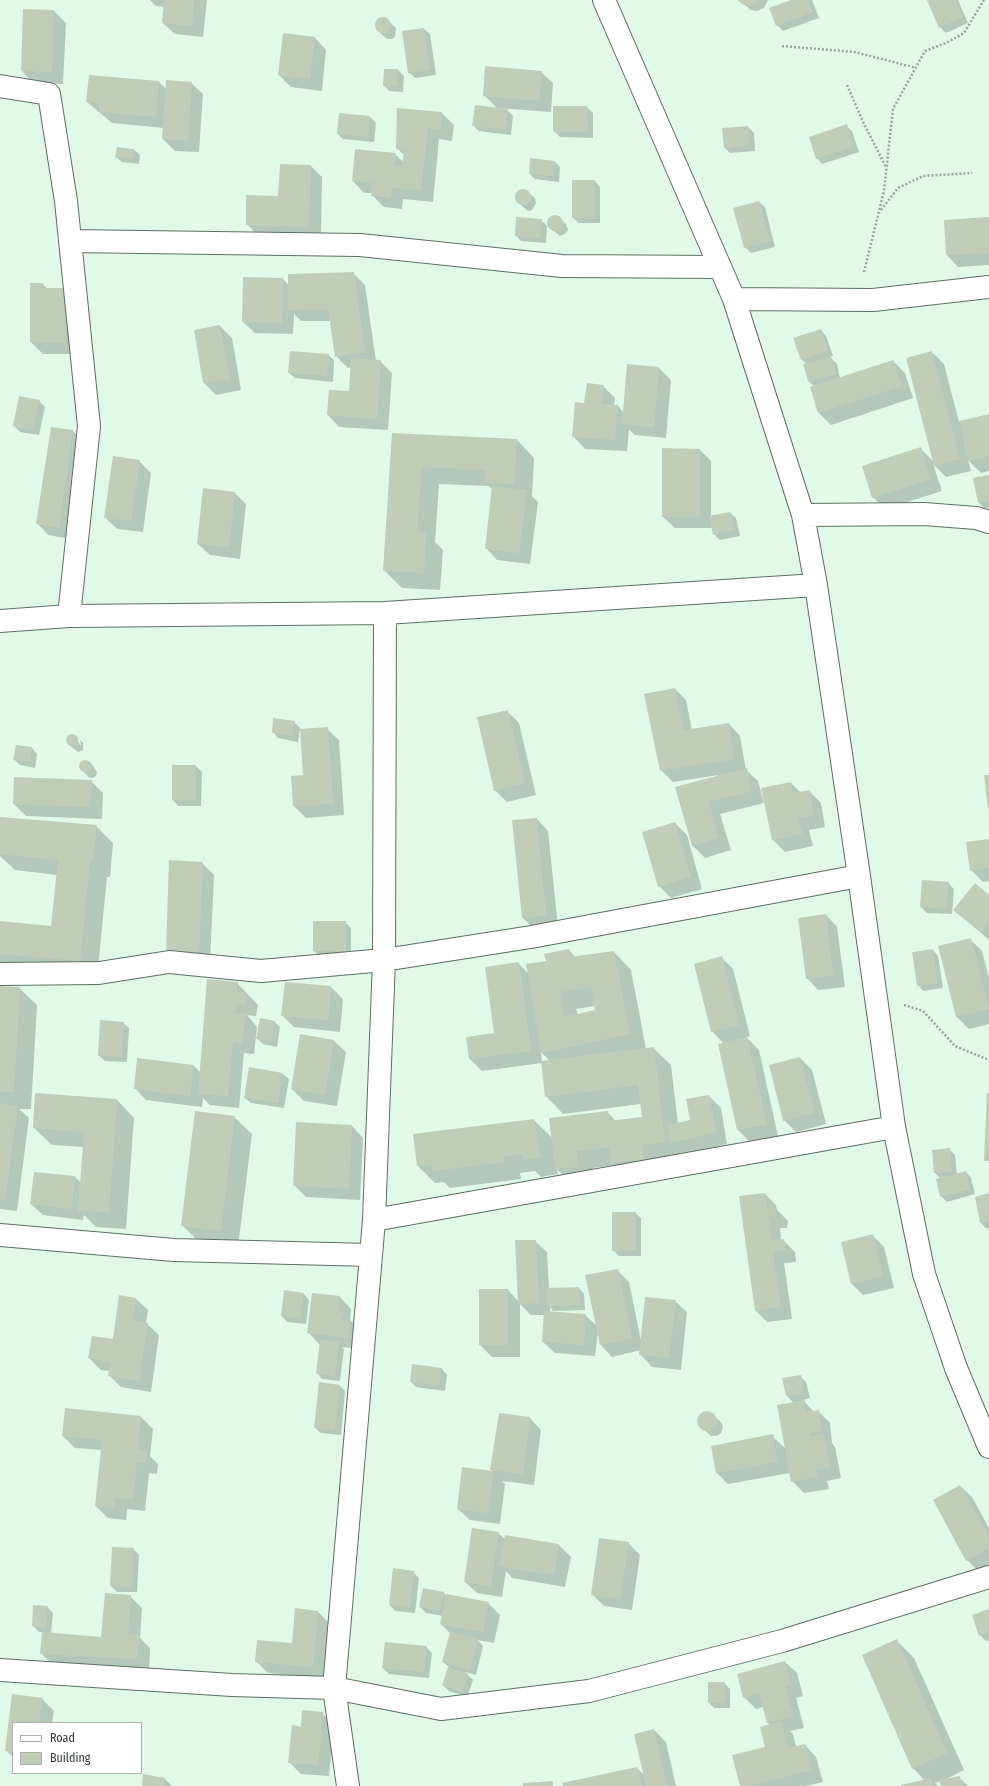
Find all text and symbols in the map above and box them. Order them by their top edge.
legend [12,1722,142,1774]
text: Road [50,1731,75,1745]
text: Building [50,1751,90,1765]

